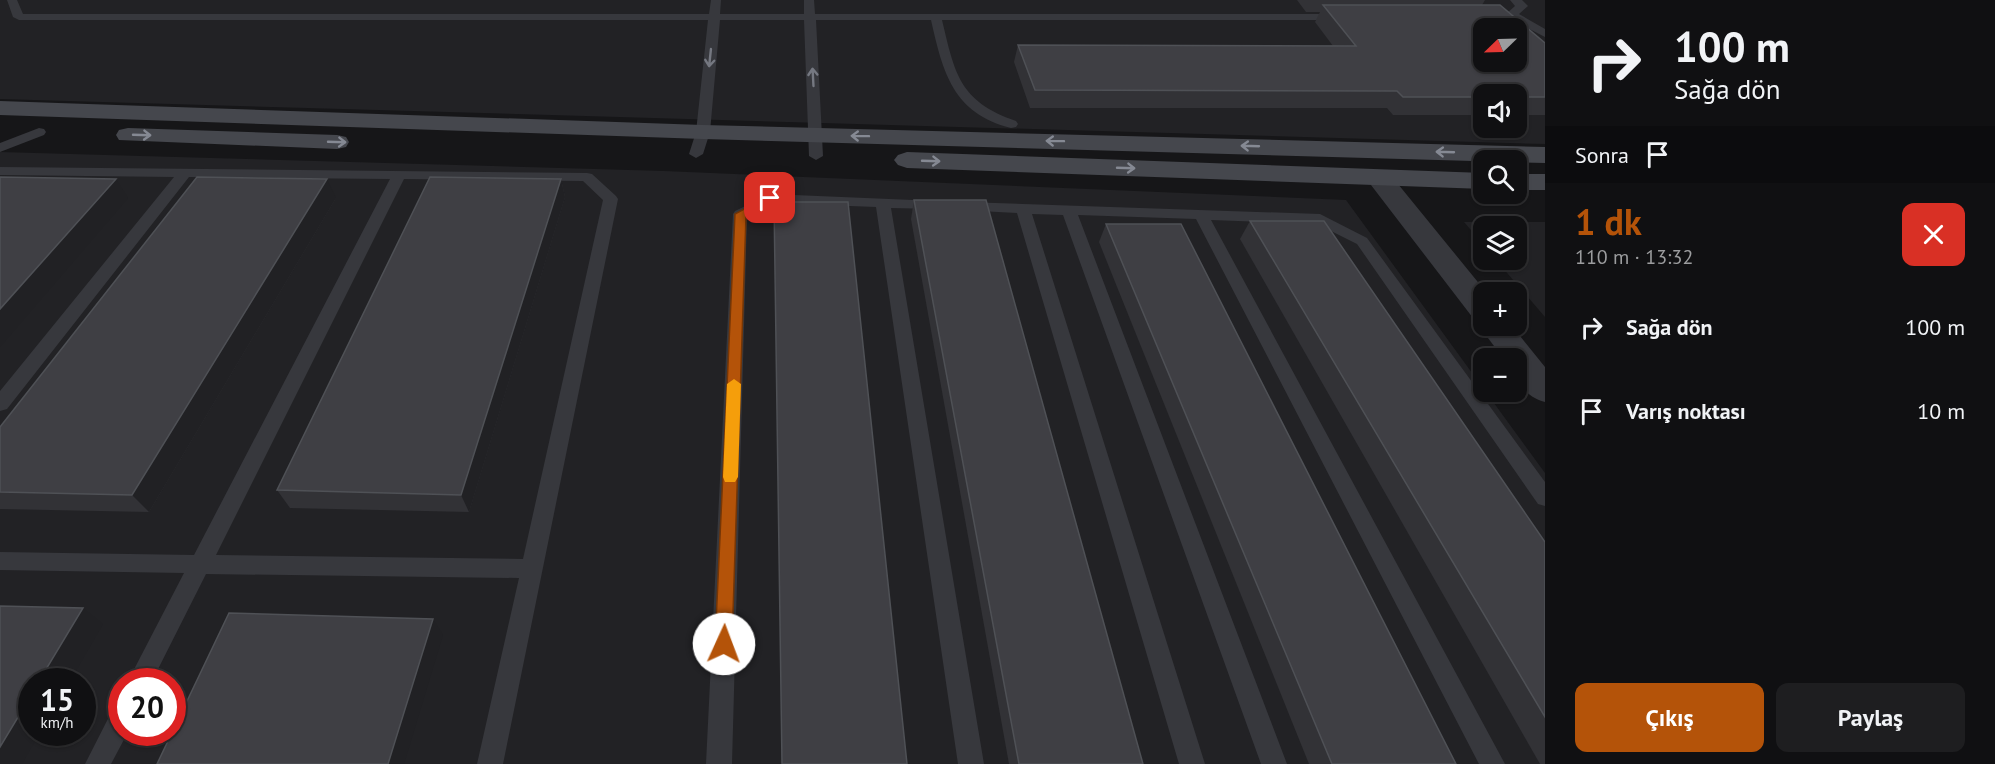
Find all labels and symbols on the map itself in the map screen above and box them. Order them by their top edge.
north arrow [1473,18,1527,72]
one-way arrow [705,48,716,68]
one-way arrow [808,67,819,87]
one-way arrow [132,129,152,141]
one-way arrow [850,130,870,142]
one-way arrow [1045,135,1065,147]
one-way arrow [327,136,347,147]
one-way arrow [1240,140,1260,152]
one-way arrow [1435,146,1455,158]
one-way arrow [920,155,940,166]
one-way arrow [1115,163,1135,174]
pin [744,172,795,223]
position arrow [692,612,756,676]
speed limit sign: 20 [108,668,186,746]

